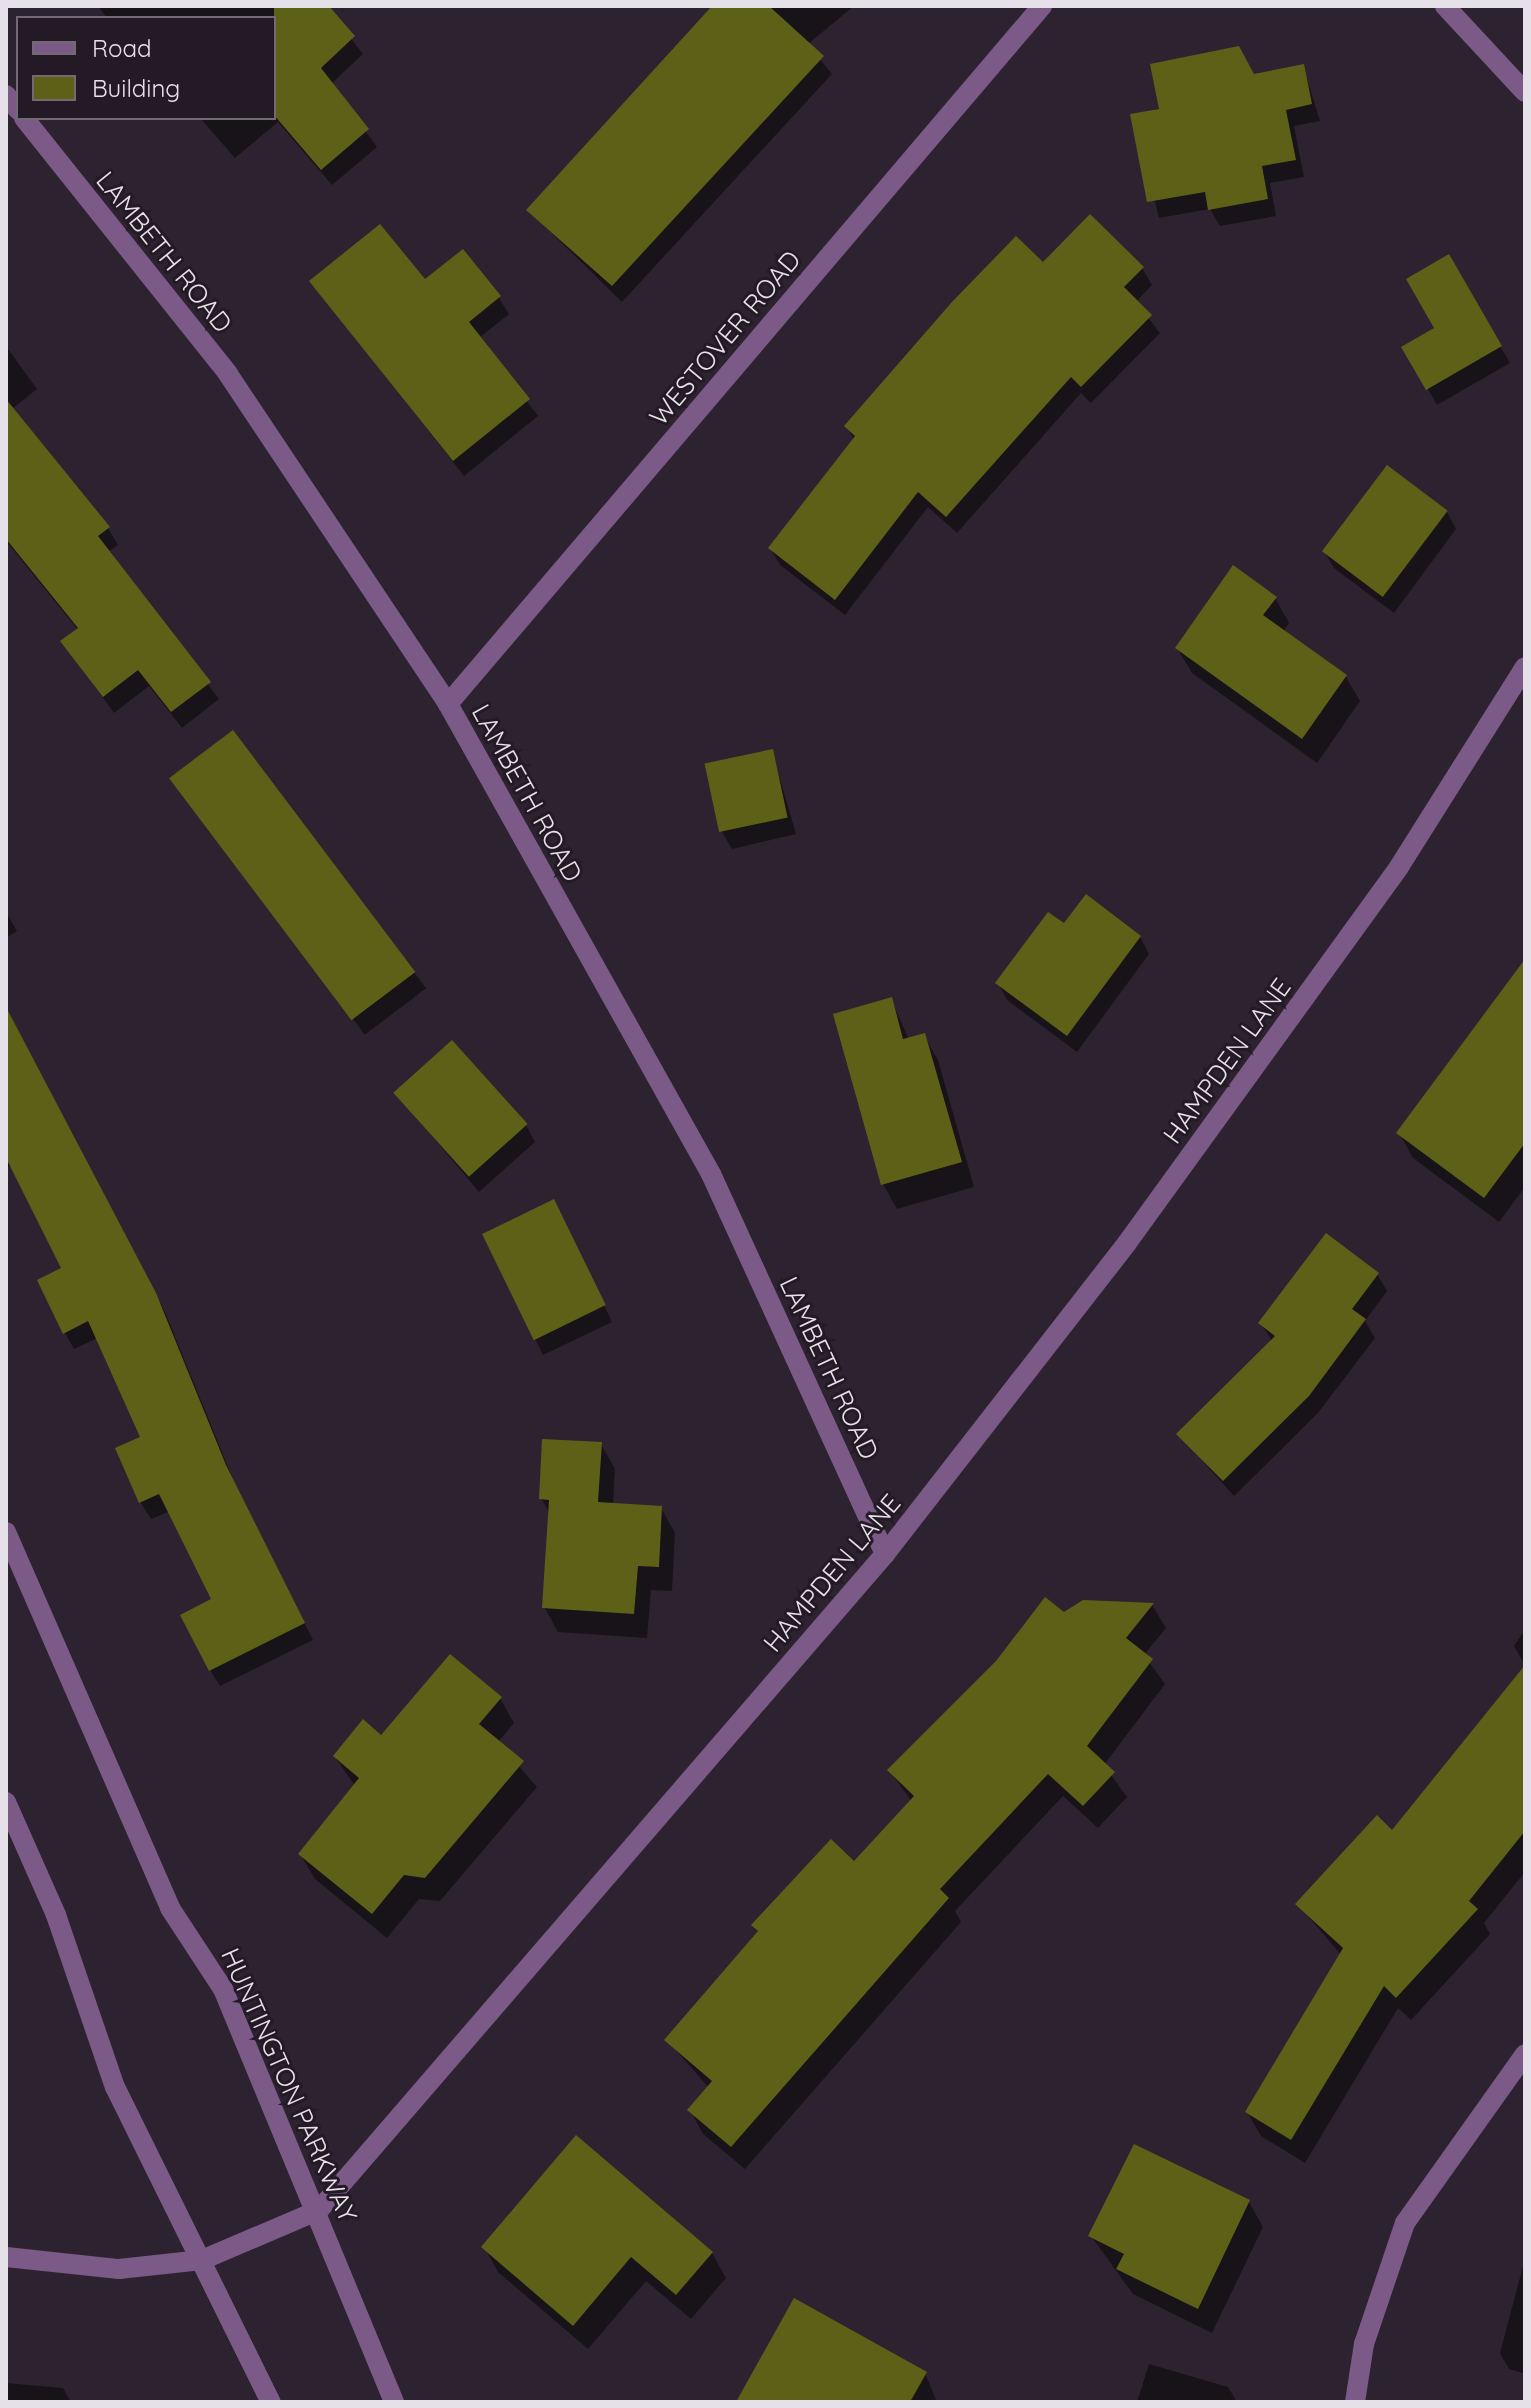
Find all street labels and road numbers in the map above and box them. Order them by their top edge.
street label: LAMBETH ROAD [90,165,238,339]
street label: WESTOVER ROAD [643,244,807,432]
street label: LAMBETH ROAD [465,699,589,887]
street label: HAMPDEN LANE [1157,972,1297,1150]
street label: LAMBETH ROAD [773,1272,885,1464]
street label: HAMPDEN LANE [757,1488,907,1658]
street label: HUNTINGTON PARKWAY [214,1943,364,2227]

